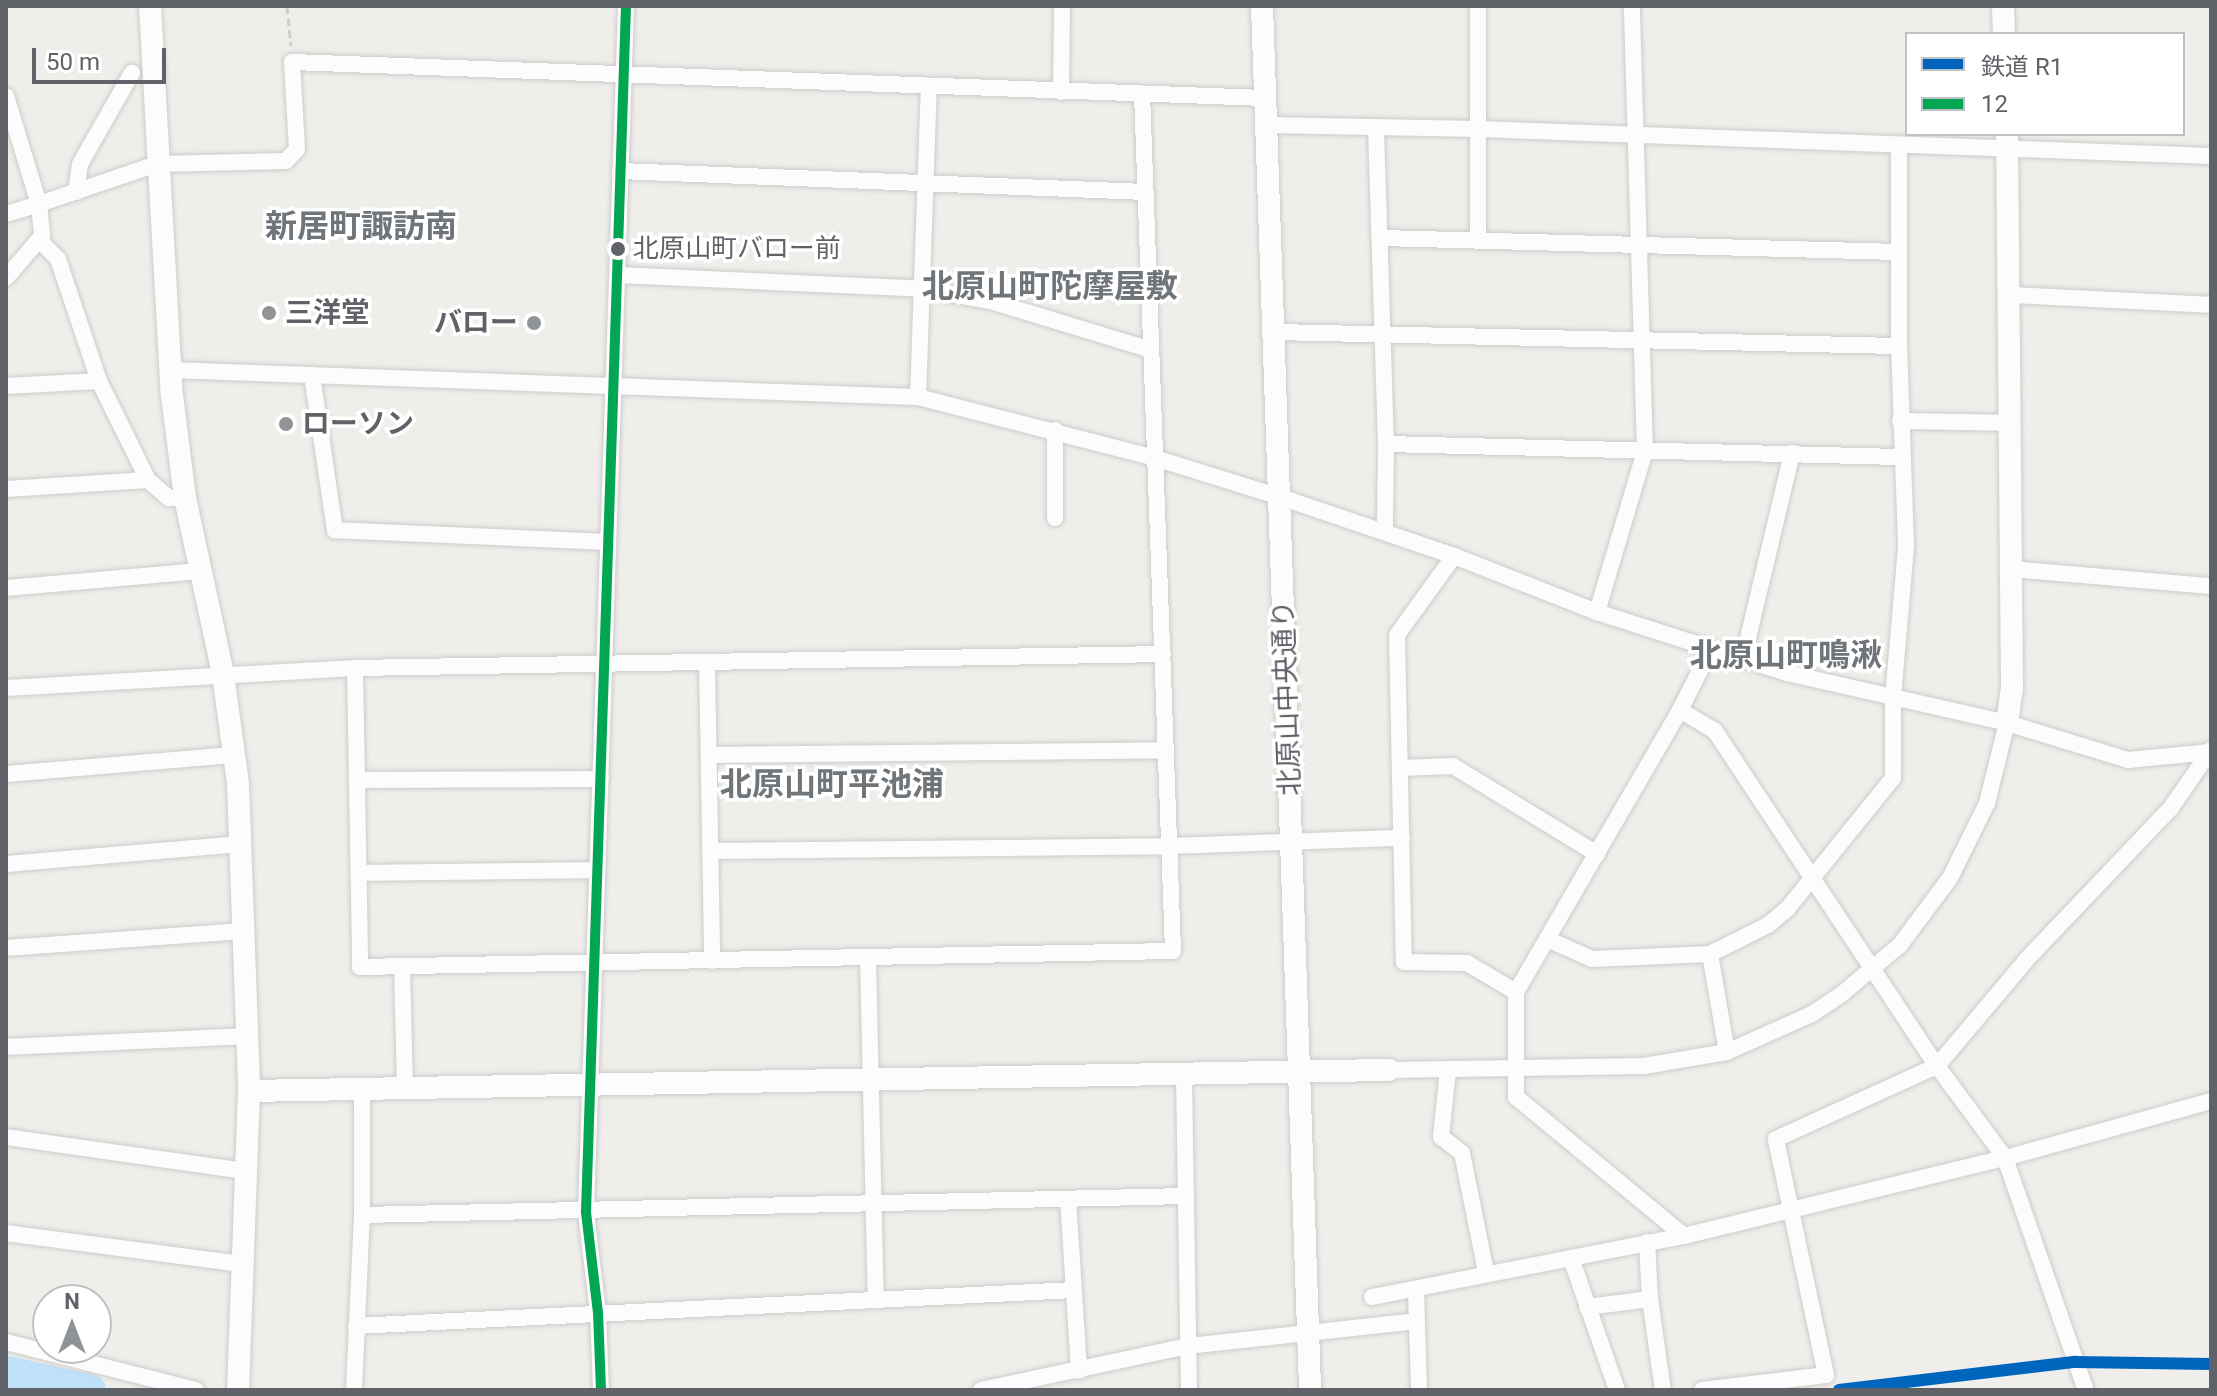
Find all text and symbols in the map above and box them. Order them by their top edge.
scale bar [36,32,170,82]
legend [1905,32,2185,136]
text: 50 m [46,48,100,76]
text: 鉄道 R1 [1981,53,2063,81]
text: 12 [1981,90,2008,118]
district label: 新居町諏訪南 [265,207,457,245]
place label: 北原山町バロー前 [633,233,841,265]
marker: 北原山町バロー前 [610,241,626,257]
district label: 北原山町陀摩屋敷 [922,267,1178,305]
place label: 三洋堂 [285,296,369,330]
marker: 三洋堂 [260,304,278,322]
place label: バロー [434,306,518,340]
marker: バロー [525,314,543,332]
place label: ローソン [302,407,414,441]
marker: ローソン [277,415,295,433]
street label: 北原山中央通り [1267,599,1307,797]
district label: 北原山町鳴湫 [1690,636,1882,674]
district label: 北原山町平池浦 [720,765,944,803]
north arrow [32,1284,112,1364]
text: N [64,1289,80,1314]

